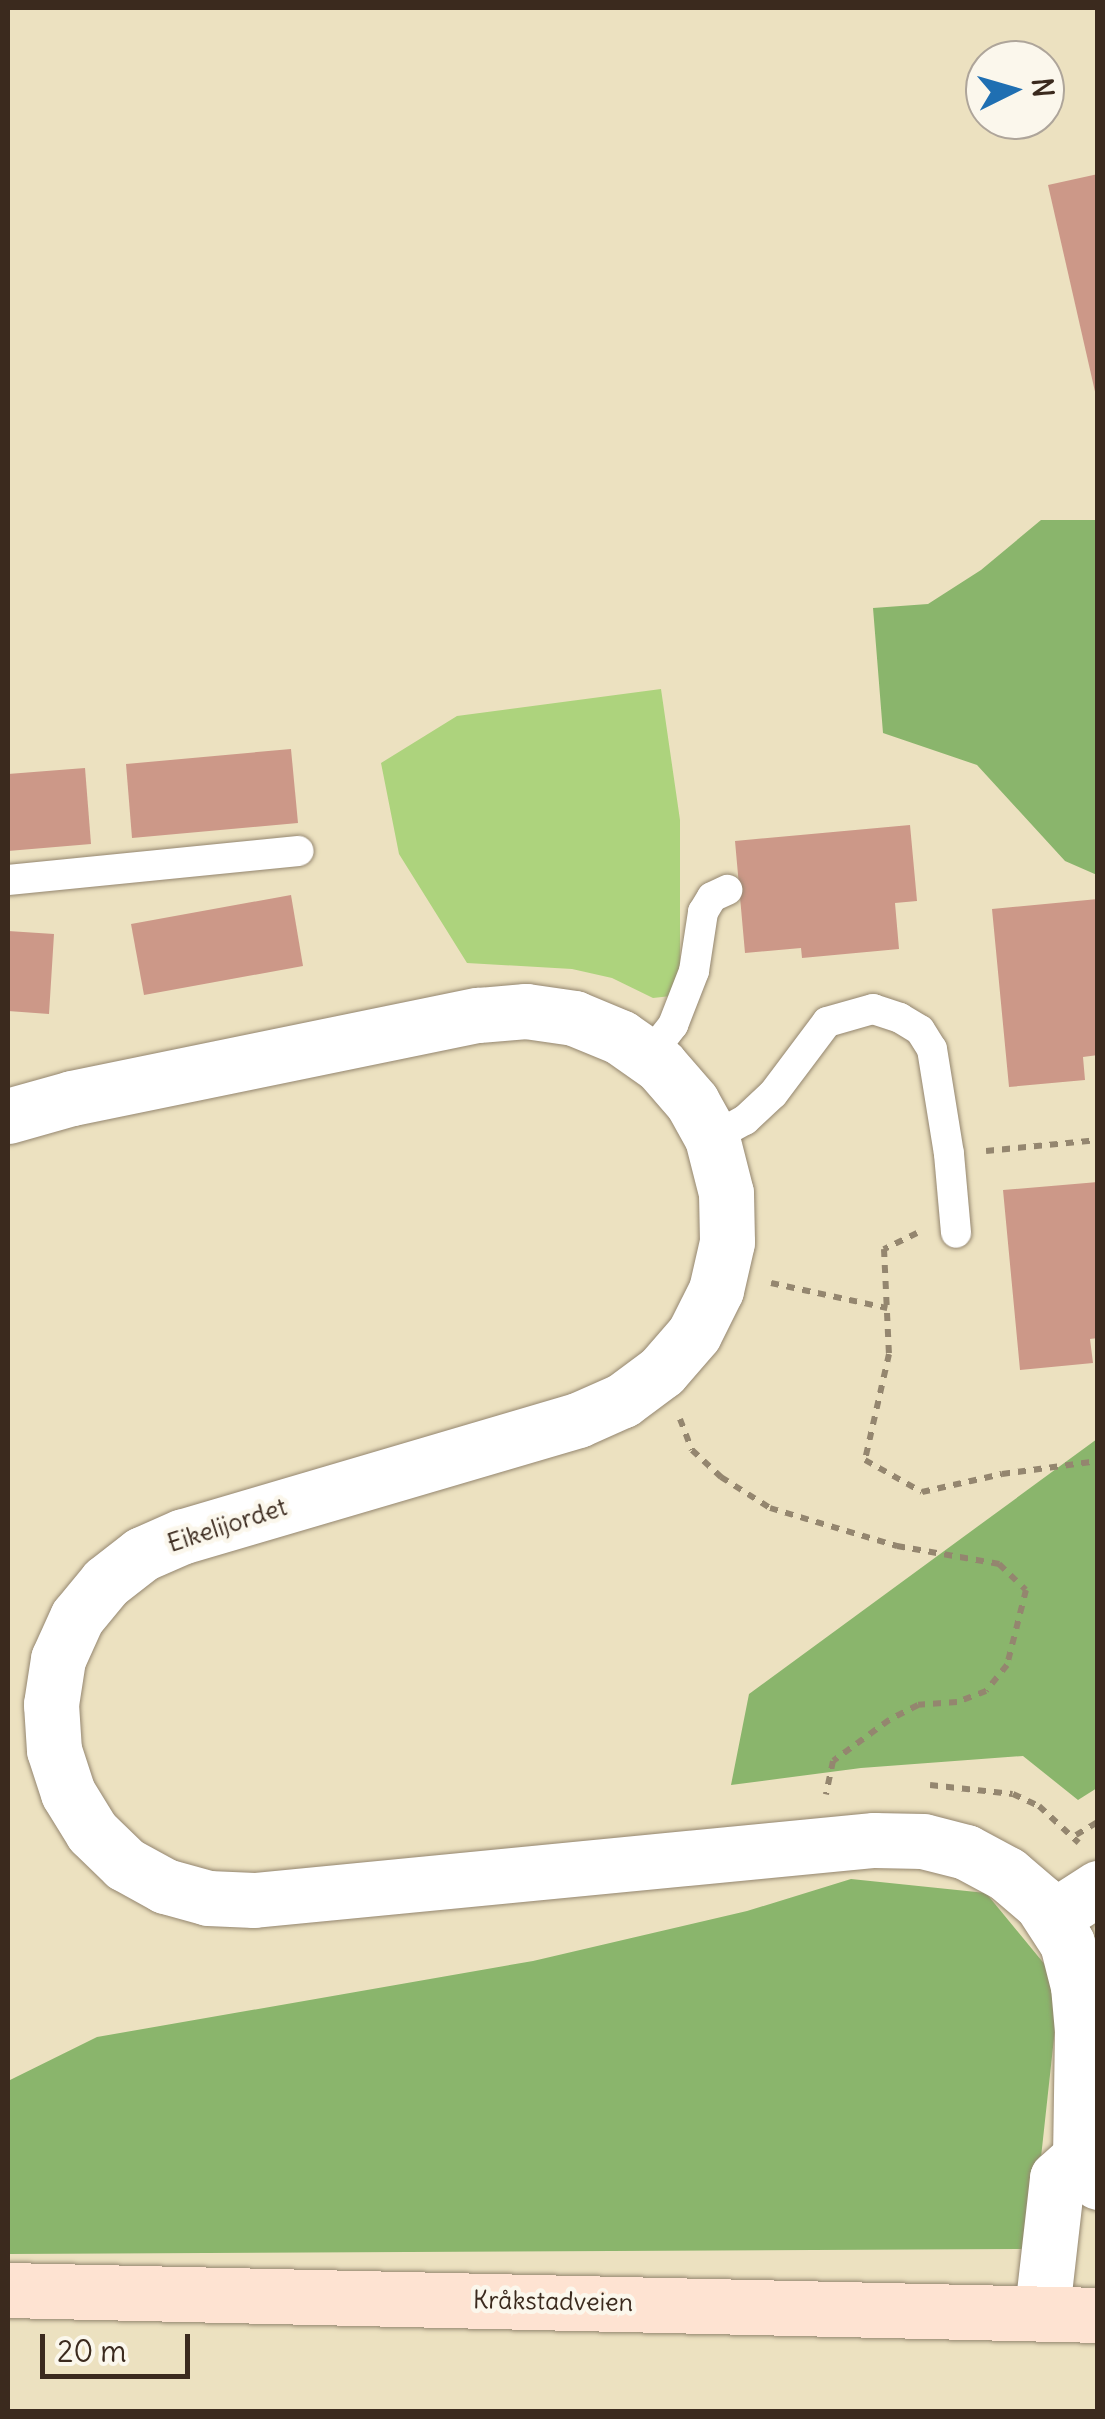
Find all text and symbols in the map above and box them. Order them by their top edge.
north arrow [965,40,1065,140]
text: N [1024,76,1062,99]
street label: Eikelijordet [164,1492,290,1558]
street label: Kråkstadveien [473,2285,633,2317]
scale bar [45,2314,195,2376]
text: 20 m [57,2332,127,2370]

